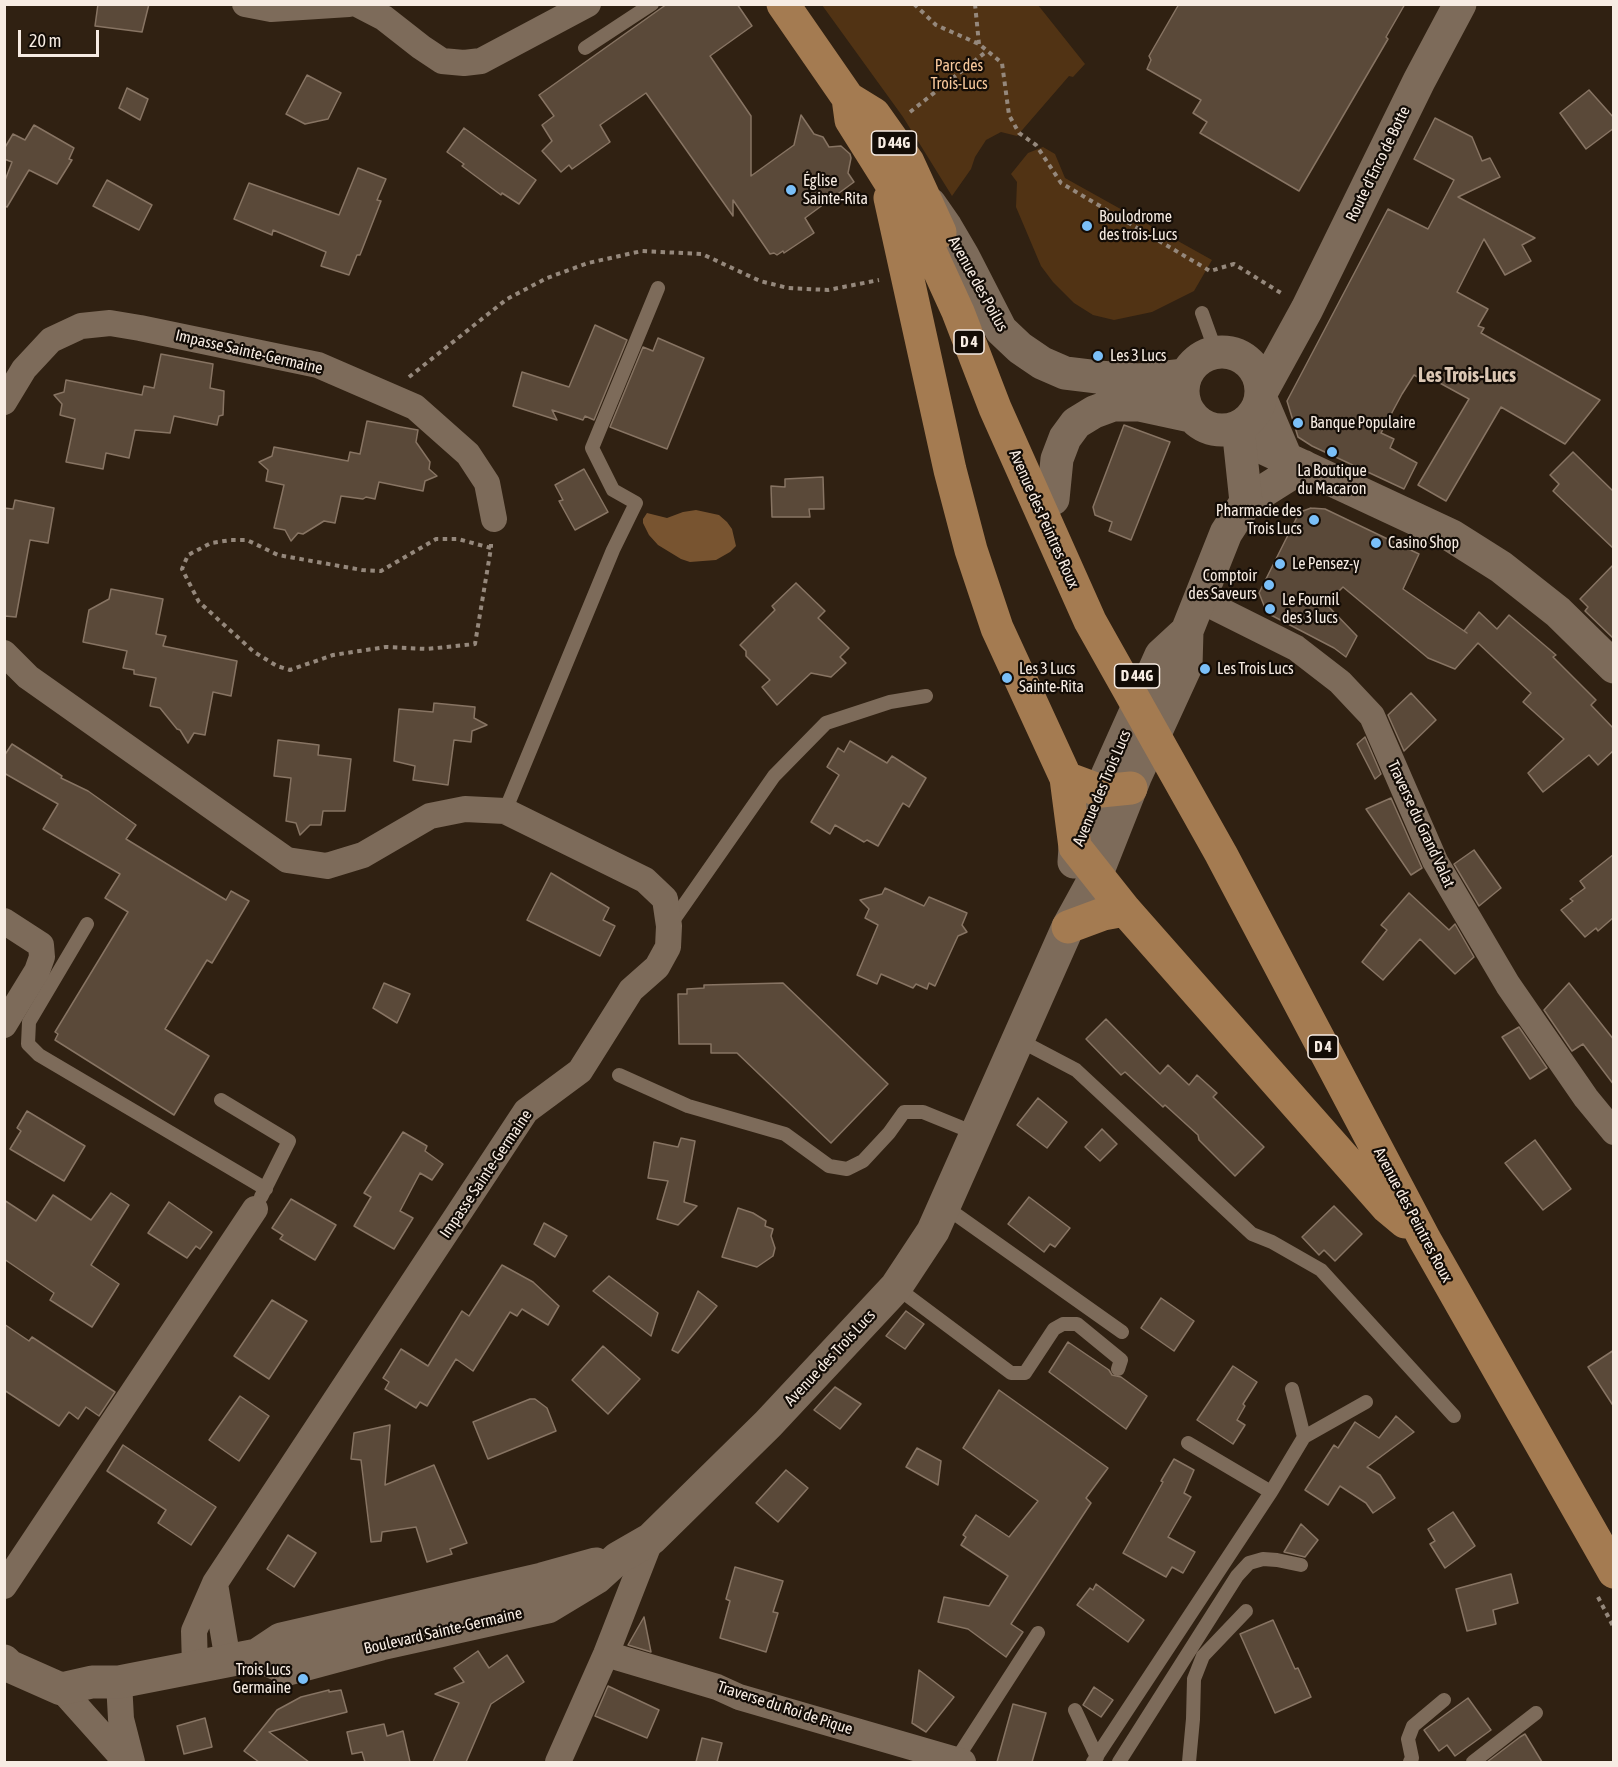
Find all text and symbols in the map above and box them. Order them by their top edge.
scale bar [21,18,102,56]
text: 20 m [29,30,61,51]
park label: Parc des Trois-Lucs [930,56,988,94]
street label: Route d'Enco de Botte [1342,103,1414,225]
road number: D 44G [872,131,916,155]
place label: Église Sainte-Rita [803,171,868,209]
marker: Église Sainte-Rita [784,183,798,197]
place label: Boulodrome des trois-Lucs [1099,207,1177,245]
marker: Boulodrome des trois-Lucs [1080,219,1094,233]
street label: Avenue des Poilus [944,233,1012,335]
street label: Impasse Sainte-Germaine [173,326,325,378]
road number: D 4 [954,330,984,354]
place label: Les 3 Lucs [1110,346,1166,366]
marker: Les 3 Lucs [1091,349,1105,363]
district label: Les Trois-Lucs [1418,364,1516,388]
place label: Banque Populaire [1310,413,1415,433]
marker: Banque Populaire [1291,416,1305,430]
marker: La Boutique du Macaron [1325,445,1339,459]
street label: Avenue des Peintres Roux [1005,447,1083,591]
place label: La Boutique du Macaron [1297,461,1367,499]
place label: Pharmacie des Trois Lucs [1216,501,1302,539]
marker: Pharmacie des Trois Lucs [1307,513,1321,527]
place label: Casino Shop [1388,533,1459,553]
marker: Casino Shop [1369,536,1383,550]
place label: Le Pensez-y [1292,554,1360,574]
marker: Le Pensez-y [1273,557,1287,571]
place label: Comptoir des Saveurs [1188,566,1257,604]
marker: Comptoir des Saveurs [1262,578,1276,592]
place label: Le Fournil des 3 lucs [1282,590,1339,628]
marker: Le Fournil des 3 lucs [1263,602,1277,616]
place label: Les 3 Lucs Sainte-Rita [1019,659,1084,697]
place label: Les Trois Lucs [1217,659,1294,679]
marker: Les Trois Lucs [1198,662,1212,676]
road number: D 44G [1114,664,1160,688]
marker: Les 3 Lucs Sainte-Rita [1000,671,1014,685]
street label: Avenue des Trois Lucs [1069,727,1135,849]
street label: Traverse du Grand Valat [1383,757,1459,891]
road number: D 4 [1308,1035,1338,1059]
street label: Impasse Sainte-Germaine [436,1106,536,1242]
street label: Avenue des Peintres Roux [1369,1144,1457,1286]
street label: Avenue des Trois Lucs [781,1306,879,1410]
street label: Boulevard Sainte-Germaine [362,1603,524,1659]
place label: Trois Lucs Germaine [233,1660,291,1698]
marker: Trois Lucs Germaine [296,1672,310,1686]
street label: Traverse du Roi de Pique [715,1677,855,1739]

